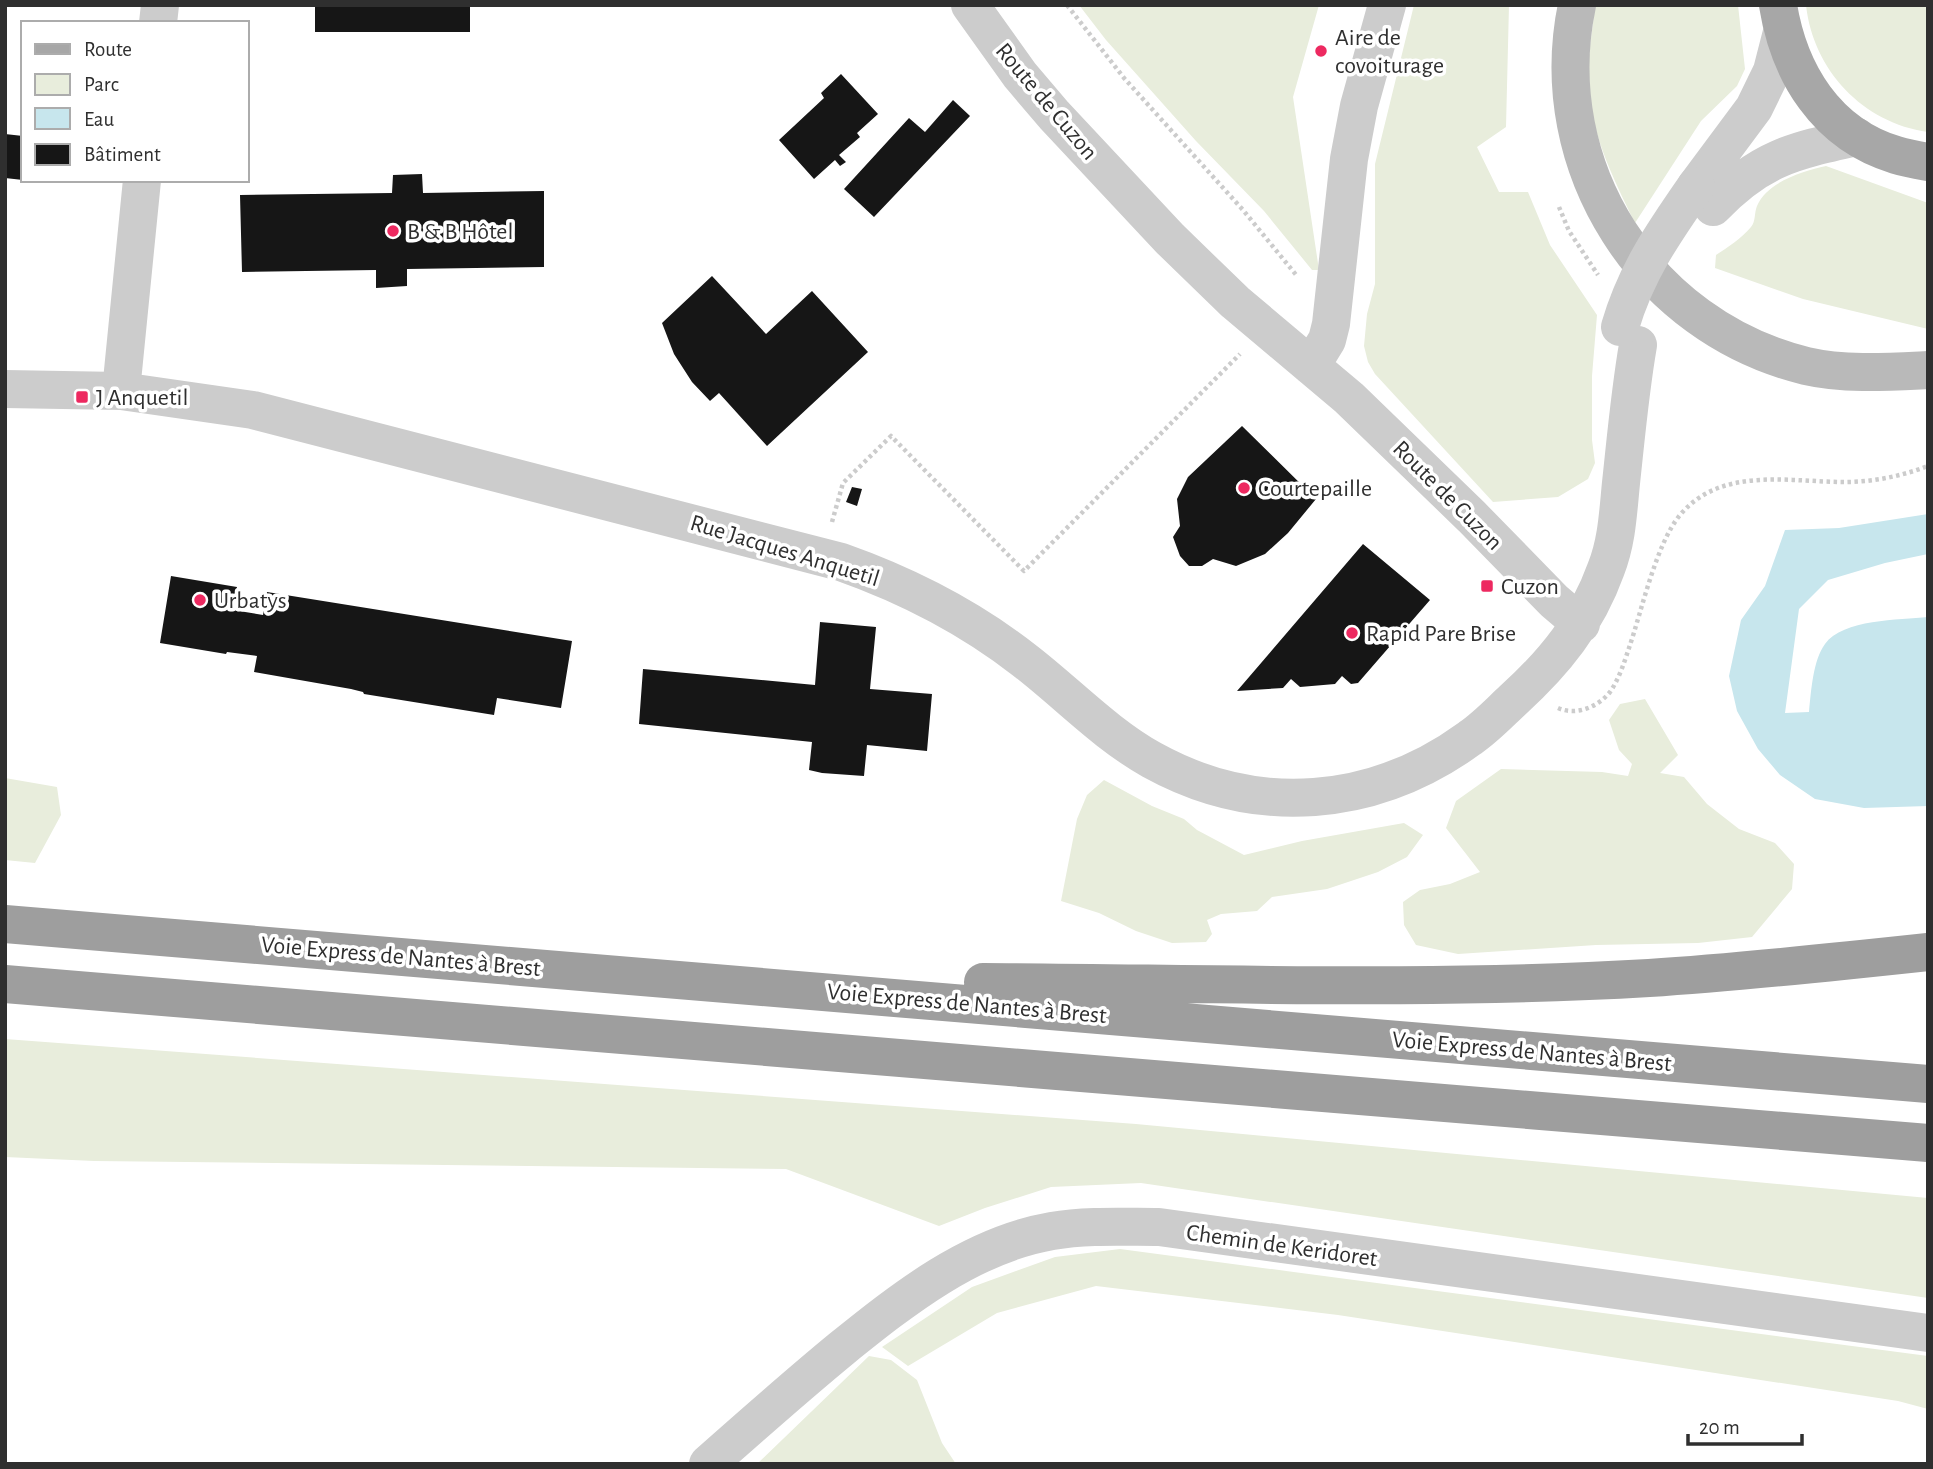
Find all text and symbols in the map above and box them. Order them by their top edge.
legend [21,21,248,182]
place label: Aire de covoiturage [1335,26,1444,78]
text: Route [84,39,132,60]
street label: Route de Cuzon [991,39,1102,165]
marker: Aire de covoiturage [1313,43,1329,59]
text: Parc [84,74,119,95]
text: Eau [84,109,114,130]
text: Bâtiment [84,144,161,165]
place label: B & B Hôtel [407,220,513,244]
marker: B & B Hôtel [385,223,401,239]
place label: J Anquetil [96,386,188,410]
marker: J Anquetil [74,389,90,405]
street label: Route de Cuzon [1388,436,1507,555]
place label: Courtepaille [1258,477,1372,501]
marker: Courtepaille [1236,480,1252,496]
street label: Rue Jacques Anquetil [687,511,882,591]
place label: Cuzon [1501,575,1559,599]
marker: Cuzon [1479,578,1495,594]
place label: Urbatys [214,589,287,613]
marker: Urbatys [192,592,208,608]
place label: Rapid Pare Brise [1366,622,1516,646]
marker: Rapid Pare Brise [1344,625,1360,641]
street label: Voie Express de Nantes à Brest [260,933,542,981]
street label: Voie Express de Nantes à Brest [826,980,1108,1028]
street label: Voie Express de Nantes à Brest [1391,1028,1673,1076]
street label: Chemin de Keridoret [1185,1221,1379,1271]
scale bar [1688,1402,1802,1446]
text: 20 m [1699,1417,1740,1438]

